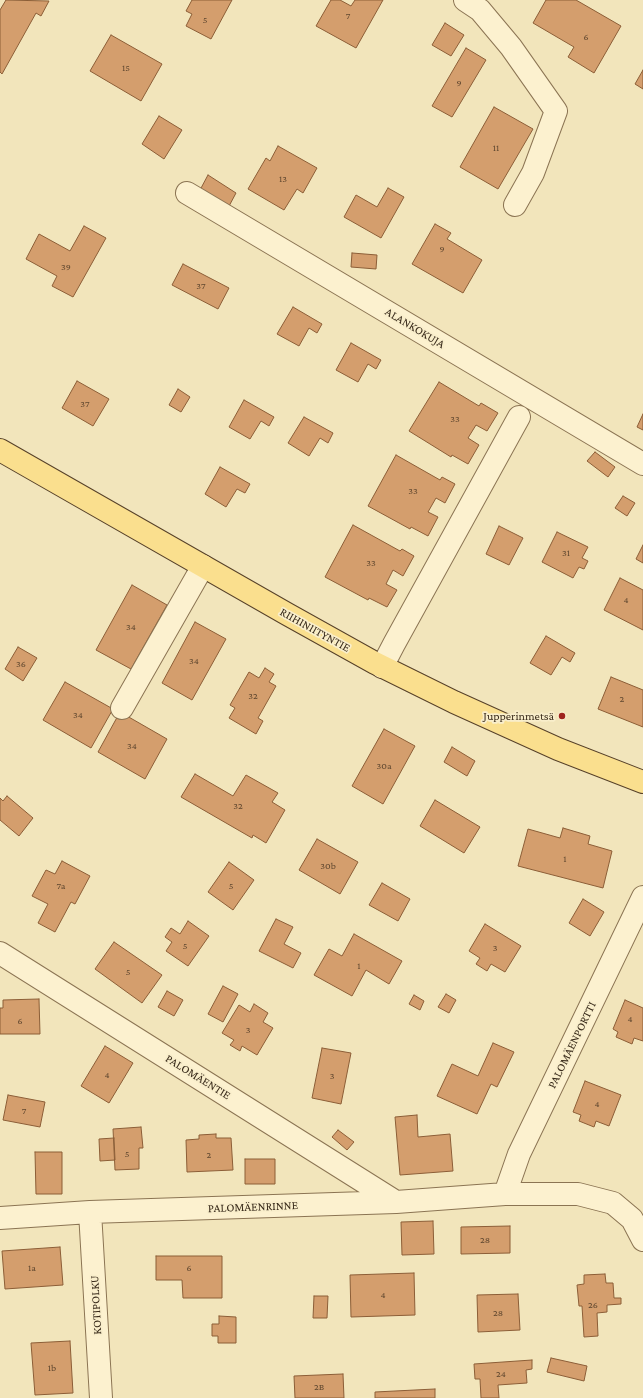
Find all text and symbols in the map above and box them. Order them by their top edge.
house number: 7 [346,10,350,22]
house number: 5 [203,14,207,26]
house number: 6 [583,31,589,43]
house number: 15 [122,62,130,74]
house number: 9 [456,77,462,89]
house number: 11 [493,142,499,154]
house number: 13 [279,173,287,185]
house number: 9 [439,243,445,255]
house number: 39 [61,261,71,273]
house number: 37 [196,280,206,292]
street label: ALANKOKUJA [383,305,447,351]
house number: 37 [80,398,90,410]
house number: 33 [450,413,460,425]
house number: 33 [408,485,418,497]
house number: 31 [562,547,570,559]
house number: 33 [366,557,376,569]
house number: 4 [623,594,629,606]
street label: RIIHINIITYNTIE [277,605,353,655]
house number: 34 [126,621,136,633]
house number: 34 [189,655,199,667]
house number: 36 [16,658,26,670]
house number: 32 [248,690,258,702]
house number: 2 [620,693,624,705]
house number: 34 [73,709,83,721]
place label: Jupperinmetsä [483,709,554,723]
marker: Jupperinmetsä [557,711,567,721]
house number: 34 [127,740,137,752]
house number: 30a [376,760,392,772]
house number: 32 [233,800,243,812]
house number: 1 [563,853,567,865]
house number: 30b [320,860,336,872]
house number: 7a [57,880,65,892]
house number: 5 [229,880,233,892]
house number: 5 [183,940,187,952]
house number: 3 [493,942,497,954]
house number: 1 [357,960,361,972]
house number: 5 [126,966,130,978]
street label: PALOMÄENPORTTI [545,999,599,1091]
house number: 4 [627,1013,633,1025]
house number: 6 [17,1015,23,1027]
house number: 3 [246,1024,250,1036]
street label: PALOMÄENTIE [163,1051,233,1103]
house number: 4 [104,1069,110,1081]
house number: 3 [330,1070,334,1082]
house number: 4 [594,1098,600,1110]
house number: 7 [22,1105,26,1117]
house number: 5 [125,1148,129,1160]
house number: 2 [207,1149,211,1161]
street label: PALOMÄENRINNE [208,1198,298,1216]
house number: 28 [480,1234,490,1246]
house number: 1a [28,1262,36,1274]
house number: 6 [186,1262,192,1274]
street label: KOTIPOLKU [87,1275,105,1335]
house number: 4 [380,1289,386,1301]
house number: 26 [588,1299,598,1311]
house number: 28 [493,1307,503,1319]
house number: 1b [48,1362,56,1374]
house number: 24 [496,1368,506,1380]
house number: 2B [314,1381,324,1393]

